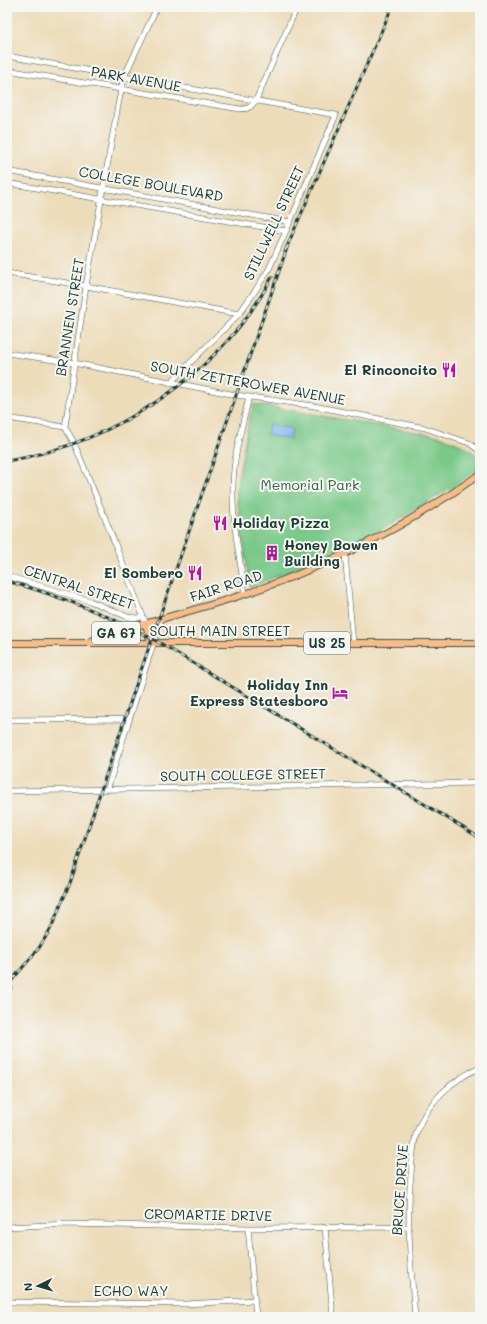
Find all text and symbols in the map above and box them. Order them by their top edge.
street label: PARK AVENUE [89,61,183,96]
street label: COLLEGE BOULEVARD [77,161,225,206]
street label: STILLWELL STREET [239,162,309,283]
street label: BRANNEN STREET [51,256,88,377]
street label: SOUTH ZETTEROWER AVENUE [149,356,347,409]
place label: El Rinconcito [344,360,437,379]
restaurant icon: El Rinconcito [440,361,458,379]
park label: Memorial Park [260,475,360,494]
place label: Holiday Pizza [232,513,329,532]
restaurant icon: Holiday Pizza [211,514,229,532]
place label: Honey Bowen Building [284,535,378,570]
building icon: Honey Bowen Building [263,544,281,562]
street label: CENTRAL STREET [21,560,137,613]
place label: El Sombero [104,563,183,582]
restaurant icon: El Sombero [186,564,204,582]
street label: FAIR ROAD [187,565,264,606]
street label: SOUTH MAIN STREET [150,621,291,640]
road number: GA 67 [92,622,140,644]
road number: US 25 [304,632,350,654]
place label: Holiday Inn Express Statesboro [190,675,328,710]
hotel icon: Holiday Inn Express Statesboro [331,684,349,702]
street label: SOUTH COLLEGE STREET [160,764,326,785]
street label: BRUCE DRIVE [387,1144,412,1236]
street label: CROMARTIE DRIVE [144,1204,272,1225]
north arrow [18,1266,58,1306]
street label: ECHO WAY [94,1281,168,1300]
text: N [20,1282,35,1292]

